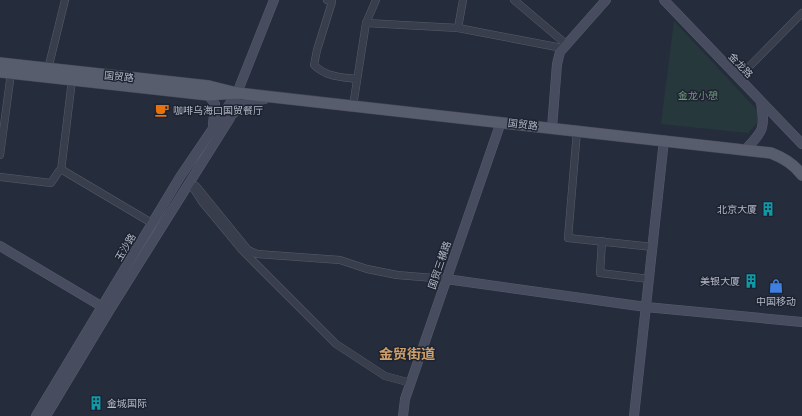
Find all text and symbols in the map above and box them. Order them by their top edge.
street label: 金龙路 [726,51,755,80]
street label: 国贸路 [103,69,134,84]
park label: 金龙小憩 [678,90,718,101]
cafe icon: 咖啡乌海口国贸餐厅 [154,102,170,118]
place label: 咖啡乌海口国贸餐厅 [173,105,263,116]
street label: 国贸路 [507,117,538,132]
building icon: 北京大厦 [760,201,776,217]
place label: 北京大厦 [717,204,757,215]
street label: 玉沙路 [113,232,138,263]
street label: 国贸三横路 [426,240,453,291]
building icon: 美银大厦 [743,273,759,289]
place label: 美银大厦 [700,276,740,287]
shop icon: 中国移动 [768,278,784,294]
place label: 中国移动 [756,296,796,307]
district label: 金贸街道 [379,346,435,362]
building icon: 金城国际 [88,395,104,411]
place label: 金城国际 [107,398,147,409]

